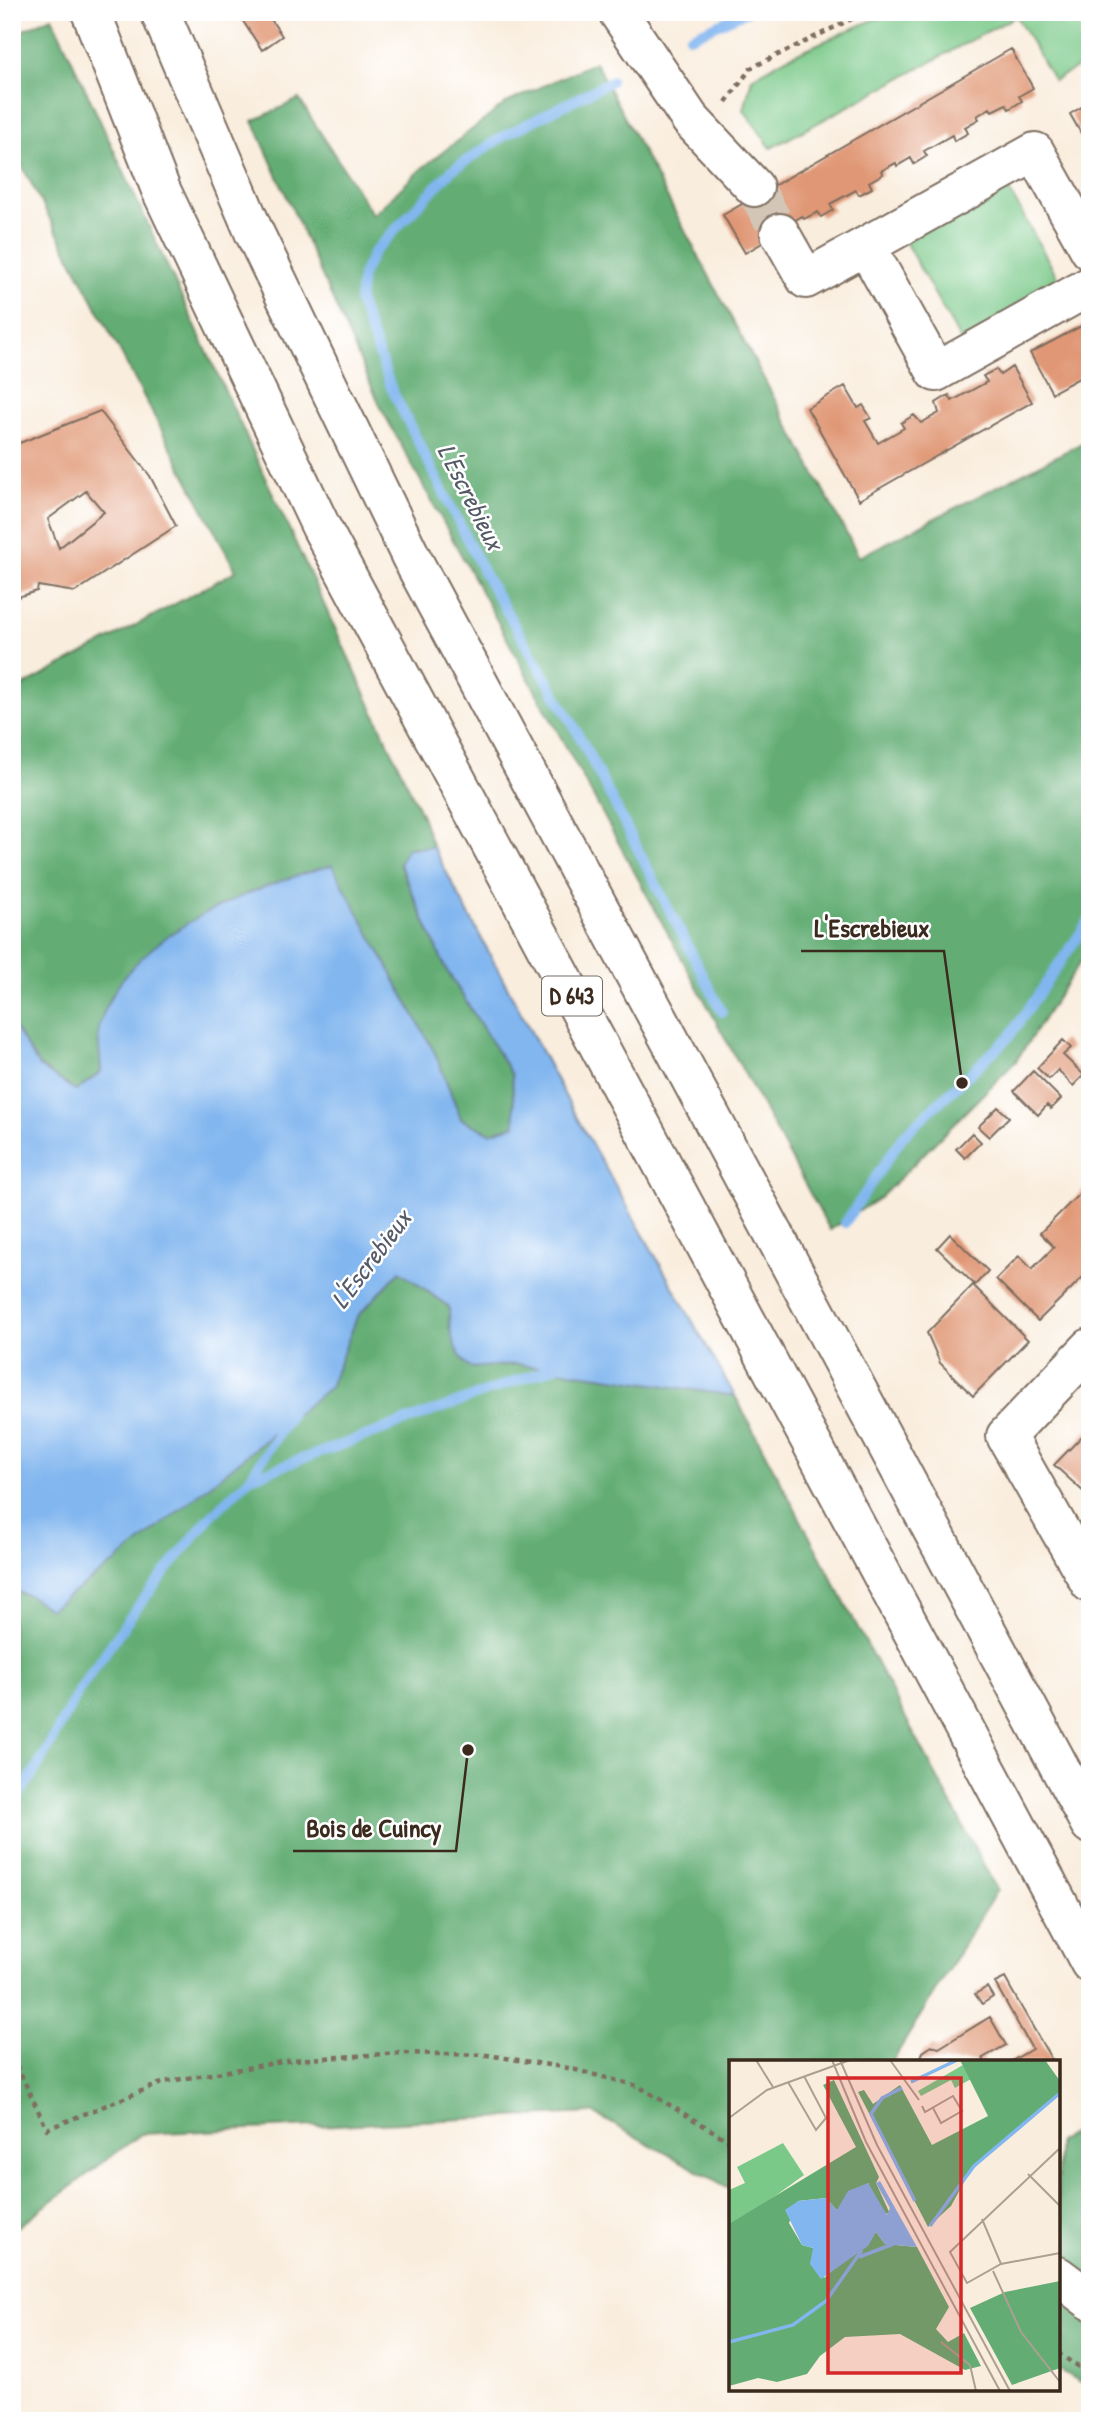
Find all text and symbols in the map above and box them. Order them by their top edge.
water label: L'Escrebieux [430,438,514,558]
callout: L'Escrebieux [801,904,944,951]
text: L'Escrebieux [815,910,930,945]
road number: D 643 [542,976,602,1015]
water label: L'Escrebieux [322,1200,421,1315]
callout: Bois de Cuincy [293,1804,456,1851]
text: Bois de Cuincy [306,1810,442,1846]
inset map [729,2060,1060,2391]

